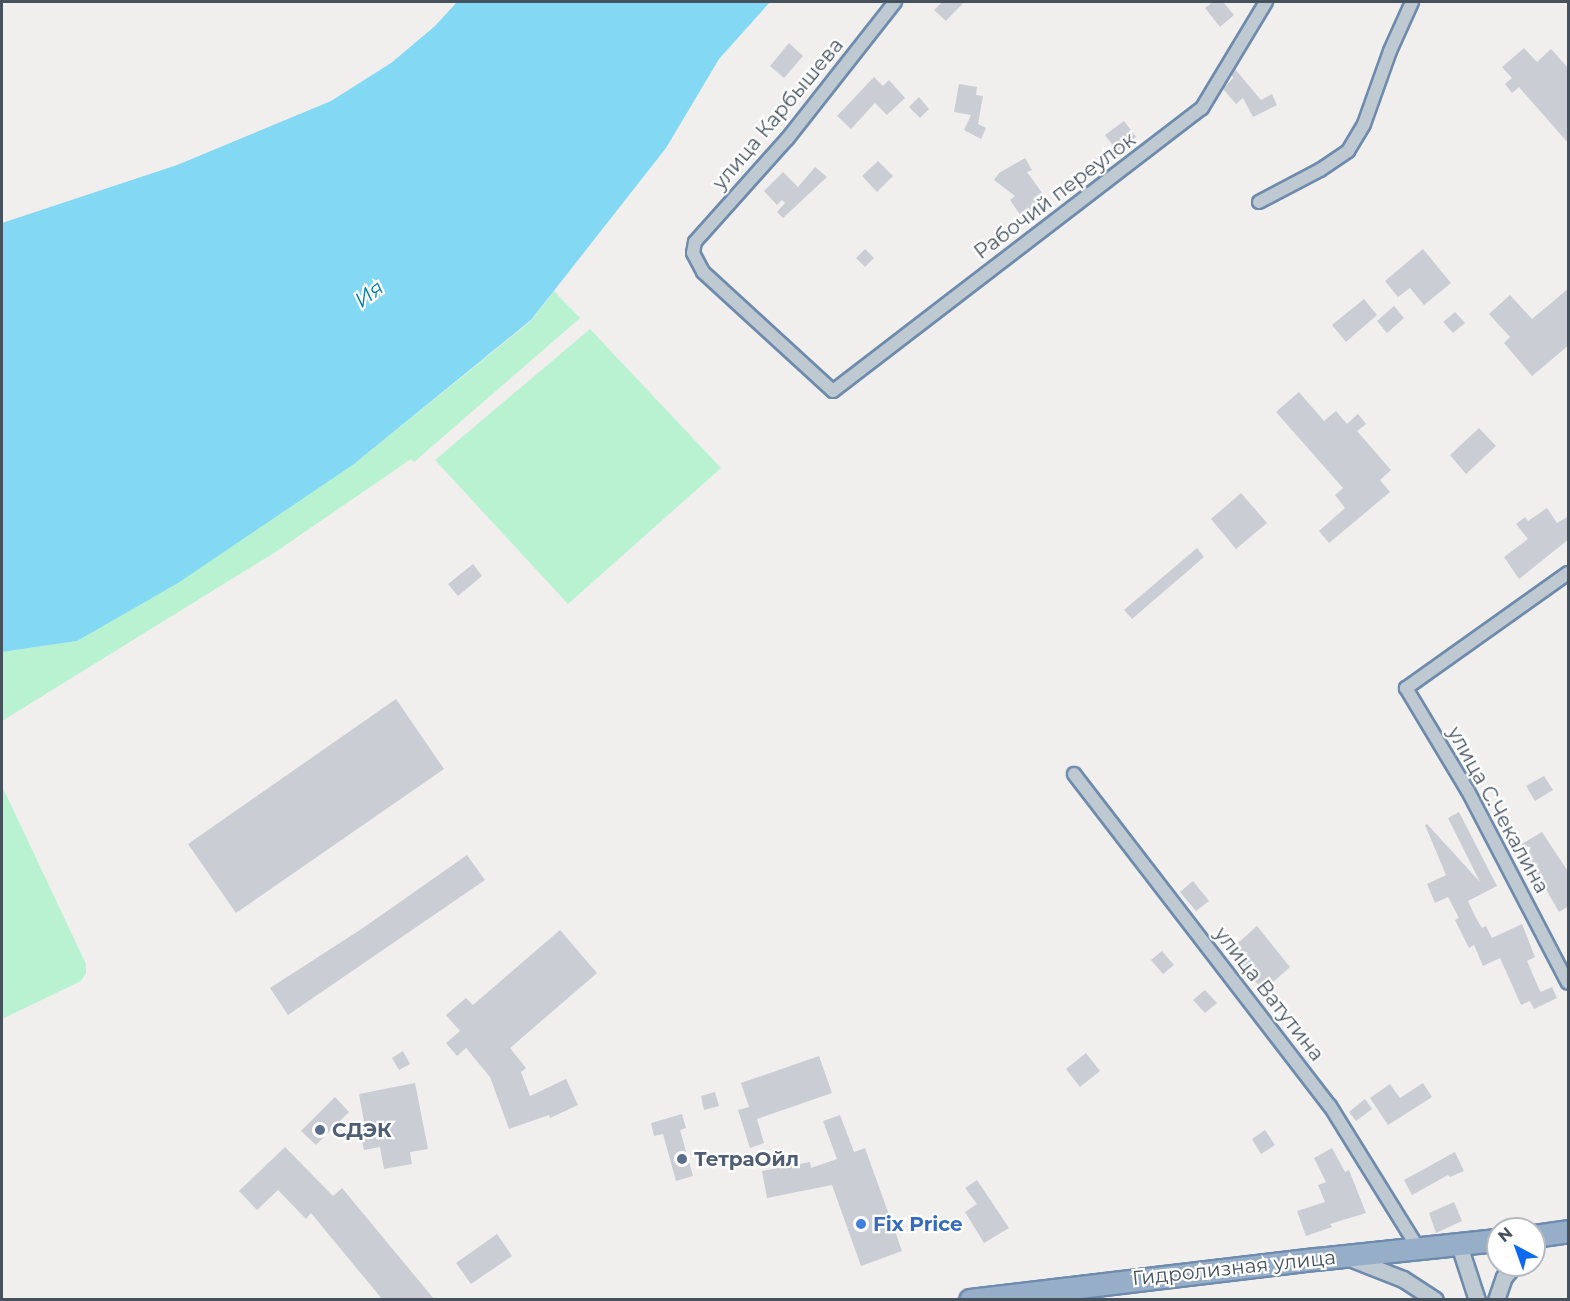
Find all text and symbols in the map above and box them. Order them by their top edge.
street label: улица Карбышева [708,33,848,195]
street label: Рабочий переулок [970,128,1140,264]
water label: Ия [349,275,389,313]
street label: улица С.Чекалина [1442,722,1554,898]
street label: улица Ватутина [1209,922,1329,1066]
place label: СДЭК [332,1118,392,1142]
marker: СДЭК [313,1123,327,1137]
place label: ТетраОйл [694,1147,799,1171]
marker: ТетраОйл [675,1152,689,1166]
place label: Fix Price [873,1212,963,1236]
marker: Fix Price [854,1217,868,1231]
north arrow [1486,1217,1546,1277]
text: N [1494,1223,1516,1246]
street label: Гидролизная улица [1131,1245,1337,1291]

